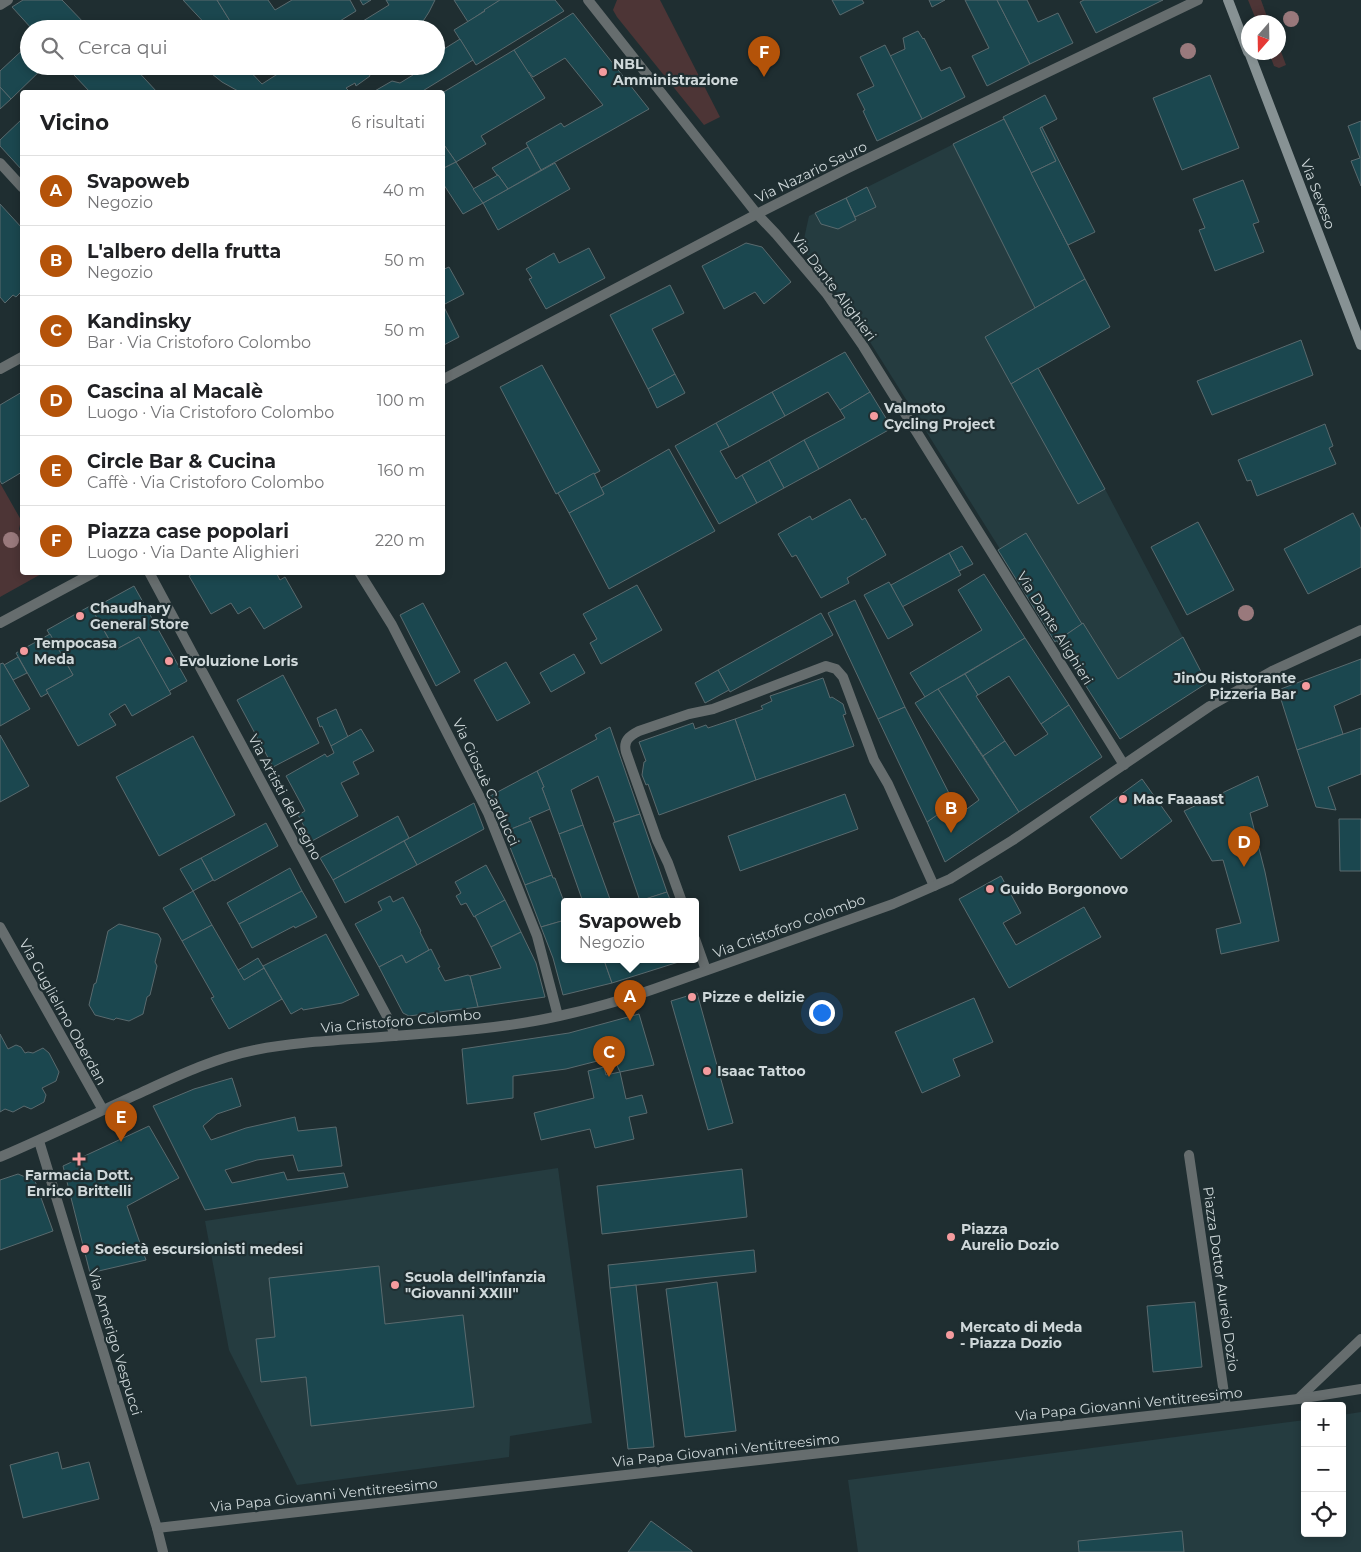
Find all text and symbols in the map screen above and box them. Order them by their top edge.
north arrow [1241,15,1286,60]
search box [20,20,445,75]
icon: search [38,34,66,62]
text: Cerca qui [78,36,168,59]
pin: F [748,36,780,77]
place label: NBL Amministrazione [612,55,739,89]
marker: NBL Amministrazione [597,66,609,78]
text: Vicino [40,110,109,135]
text: 6 risultati [351,113,425,132]
street label: Via Nazario Sauro [752,137,870,207]
street label: Via Seveso [1296,156,1340,232]
text: Svapoweb [87,170,190,193]
text: A [50,181,62,200]
text: 40 m [383,181,425,200]
text: Negozio [87,193,153,212]
street label: Via Dante Alighieri [788,230,880,344]
text: L'albero della frutta [87,240,281,263]
text: B [50,251,62,270]
text: 50 m [384,251,425,270]
text: Negozio [87,263,153,282]
text: Kandinsky [87,310,191,333]
text: C [50,321,62,340]
text: 50 m [384,321,425,340]
text: Bar · Via Cristoforo Colombo [87,333,311,352]
text: Cascina al Macalè [87,380,263,403]
text: D [49,391,63,410]
text: 100 m [377,391,425,410]
place label: Valmoto Cycling Project [883,399,995,433]
text: Luogo · Via Cristoforo Colombo [87,403,334,422]
marker: Valmoto Cycling Project [868,410,880,422]
text: Circle Bar & Cucina [87,450,276,473]
text: E [51,461,61,480]
text: 160 m [378,461,425,480]
text: Caffè · Via Cristoforo Colombo [87,473,324,492]
text: Piazza case popolari [87,520,289,543]
text: F [51,531,61,550]
text: 220 m [375,531,425,550]
text: Luogo · Via Dante Alighieri [87,543,299,562]
street label: Via Dante Alighieri [1013,568,1097,688]
place label: Chaudhary General Store [90,599,189,633]
marker: Chaudhary General Store [74,610,86,622]
place label: Tempocasa Meda [34,634,117,668]
marker: Tempocasa Meda [18,645,30,657]
place label: Evoluzione Loris [179,652,299,670]
marker: Evoluzione Loris [163,655,175,667]
place label: JinOu Ristorante Pizzeria Bar [1173,669,1296,703]
marker: JinOu Ristorante Pizzeria Bar [1300,680,1312,692]
street label: Via Giosuè Carducci [449,715,523,849]
street label: Via Artisti del Legno [244,731,326,863]
place label: Mac Faaaast [1133,790,1224,808]
pin: B [935,792,967,833]
marker: Mac Faaaast [1117,793,1129,805]
pin: D [1228,826,1260,867]
place label: Guido Borgonovo [1000,880,1128,898]
marker: Guido Borgonovo [984,883,996,895]
street label: Via Cristoforo Colombo [710,890,868,962]
popup [561,898,699,963]
text: Svapoweb [579,910,681,933]
text: Negozio [579,933,645,952]
street label: Via Guglielmo Oberdan [15,936,111,1088]
pin: A [614,980,646,1021]
place label: Pizze e delizie [702,988,805,1006]
marker: Pizze e delizie [686,991,698,1003]
your location [809,1000,835,1026]
street label: Via Cristoforo Colombo [320,1005,482,1037]
pin: C [593,1036,625,1077]
place label: Isaac Tattoo [717,1062,806,1080]
marker: Isaac Tattoo [701,1065,713,1077]
pin: E [105,1101,137,1142]
marker: Farmacia Dott. Enrico Brittelli [73,1153,85,1165]
place label: Farmacia Dott. Enrico Brittelli [25,1166,133,1200]
street label: Piazza Dottor Aureio Dozio [1199,1185,1243,1373]
place label: Piazza Aurelio Dozio [960,1220,1059,1254]
marker: Piazza Aurelio Dozio [945,1231,957,1243]
place label: Società escursionisti medesi [95,1240,303,1258]
marker: Società escursionisti medesi [79,1243,91,1255]
street label: Via Amerigo Vespucci [84,1267,146,1417]
place label: Scuola dell'infanzia "Giovanni XXIII" [405,1268,546,1302]
marker: Scuola dell'infanzia "Giovanni XXIII" [389,1279,401,1291]
place label: Mercato di Meda - Piazza Dozio [960,1318,1082,1352]
marker: Mercato di Meda - Piazza Dozio [944,1329,956,1341]
street label: Via Papa Giovanni Ventitreesimo [1015,1383,1244,1425]
map controls [1301,1402,1346,1537]
button: + [1301,1402,1346,1447]
street label: Via Papa Giovanni Ventitreesimo [612,1429,841,1471]
button: − [1301,1447,1346,1492]
street label: Via Papa Giovanni Ventitreesimo [210,1474,439,1516]
button: locate [1301,1492,1346,1537]

